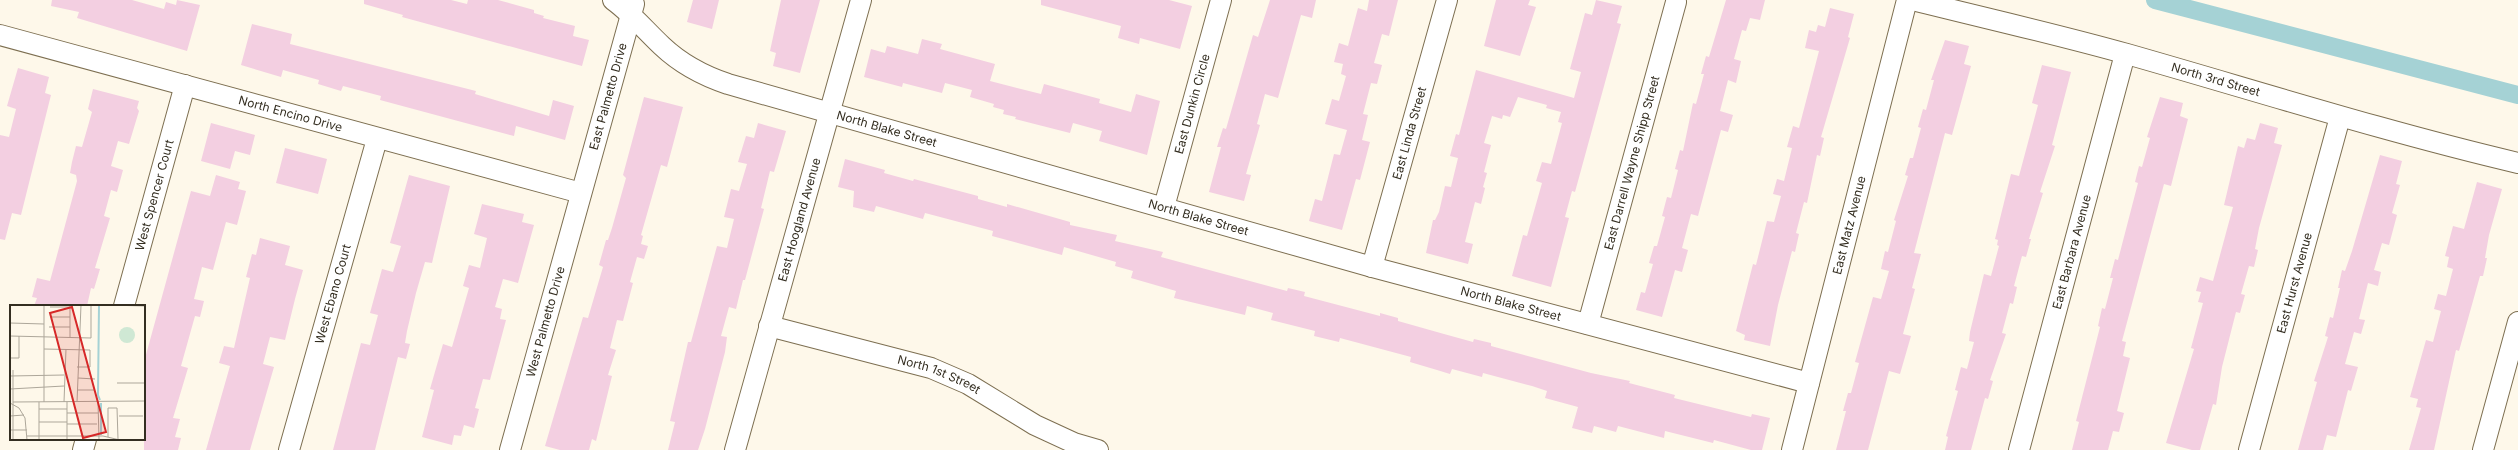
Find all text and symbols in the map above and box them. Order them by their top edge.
street label: East Palmetto Drive [586,41,630,151]
street label: East Dunkin Circle [1171,52,1213,155]
street label: North 3rd Street [2170,59,2262,99]
street label: East Darrell Wayne Shipp Street [1601,74,1663,252]
street label: East Linda Street [1389,85,1429,181]
street label: North Encino Drive [237,92,344,135]
street label: North Blake Street [835,107,939,150]
street label: West Spencer Court [132,138,177,252]
street label: East Hoogland Avenue [774,156,823,283]
street label: East Matz Avenue [1829,174,1869,276]
street label: East Barbara Avenue [2049,193,2094,311]
street label: North Blake Street [1147,196,1250,239]
street label: East Hurst Avenue [2273,231,2315,335]
street label: West Ebano Court [311,242,354,345]
street label: West Palmetto Drive [523,265,568,379]
street label: North Blake Street [1459,283,1563,324]
inset map [10,305,145,440]
street label: North 1st Street [896,352,984,397]

